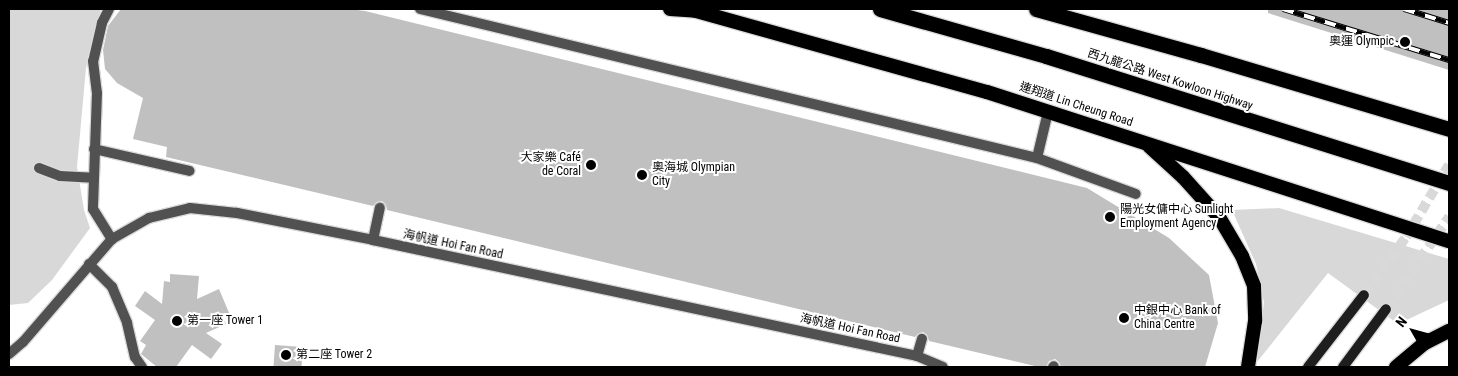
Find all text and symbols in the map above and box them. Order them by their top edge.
place label: 奧運 Olympic [1329,35,1394,49]
marker: 奧運 Olympic [1398,35,1412,49]
street label: 西九龍公路 West Kowloon Highway [1085,46,1255,114]
street label: 連翔道 Lin Cheung Road [1017,80,1135,130]
place label: 大家樂 Café de Coral [520,151,581,179]
marker: 大家樂 Café de Coral [585,159,597,171]
place label: 奧海城 Olympian City [652,161,735,189]
marker: 奧海城 Olympian City [636,169,648,181]
place label: 陽光女傭中心 Sunlight Employment Agency [1120,203,1233,231]
marker: 陽光女傭中心 Sunlight Employment Agency [1104,211,1116,223]
street label: 海帆道 Hoi Fan Road [402,227,504,263]
place label: 中銀中心 Bank of China Centre [1134,304,1221,332]
north arrow [1388,306,1438,356]
street label: 海帆道 Hoi Fan Road [799,311,901,347]
marker: 中銀中心 Bank of China Centre [1118,312,1130,324]
text: N [1392,313,1410,330]
place label: 第一座 Tower 1 [187,314,263,328]
marker: 第一座 Tower 1 [171,315,183,327]
place label: 第二座 Tower 2 [296,348,372,362]
marker: 第二座 Tower 2 [280,349,292,361]

